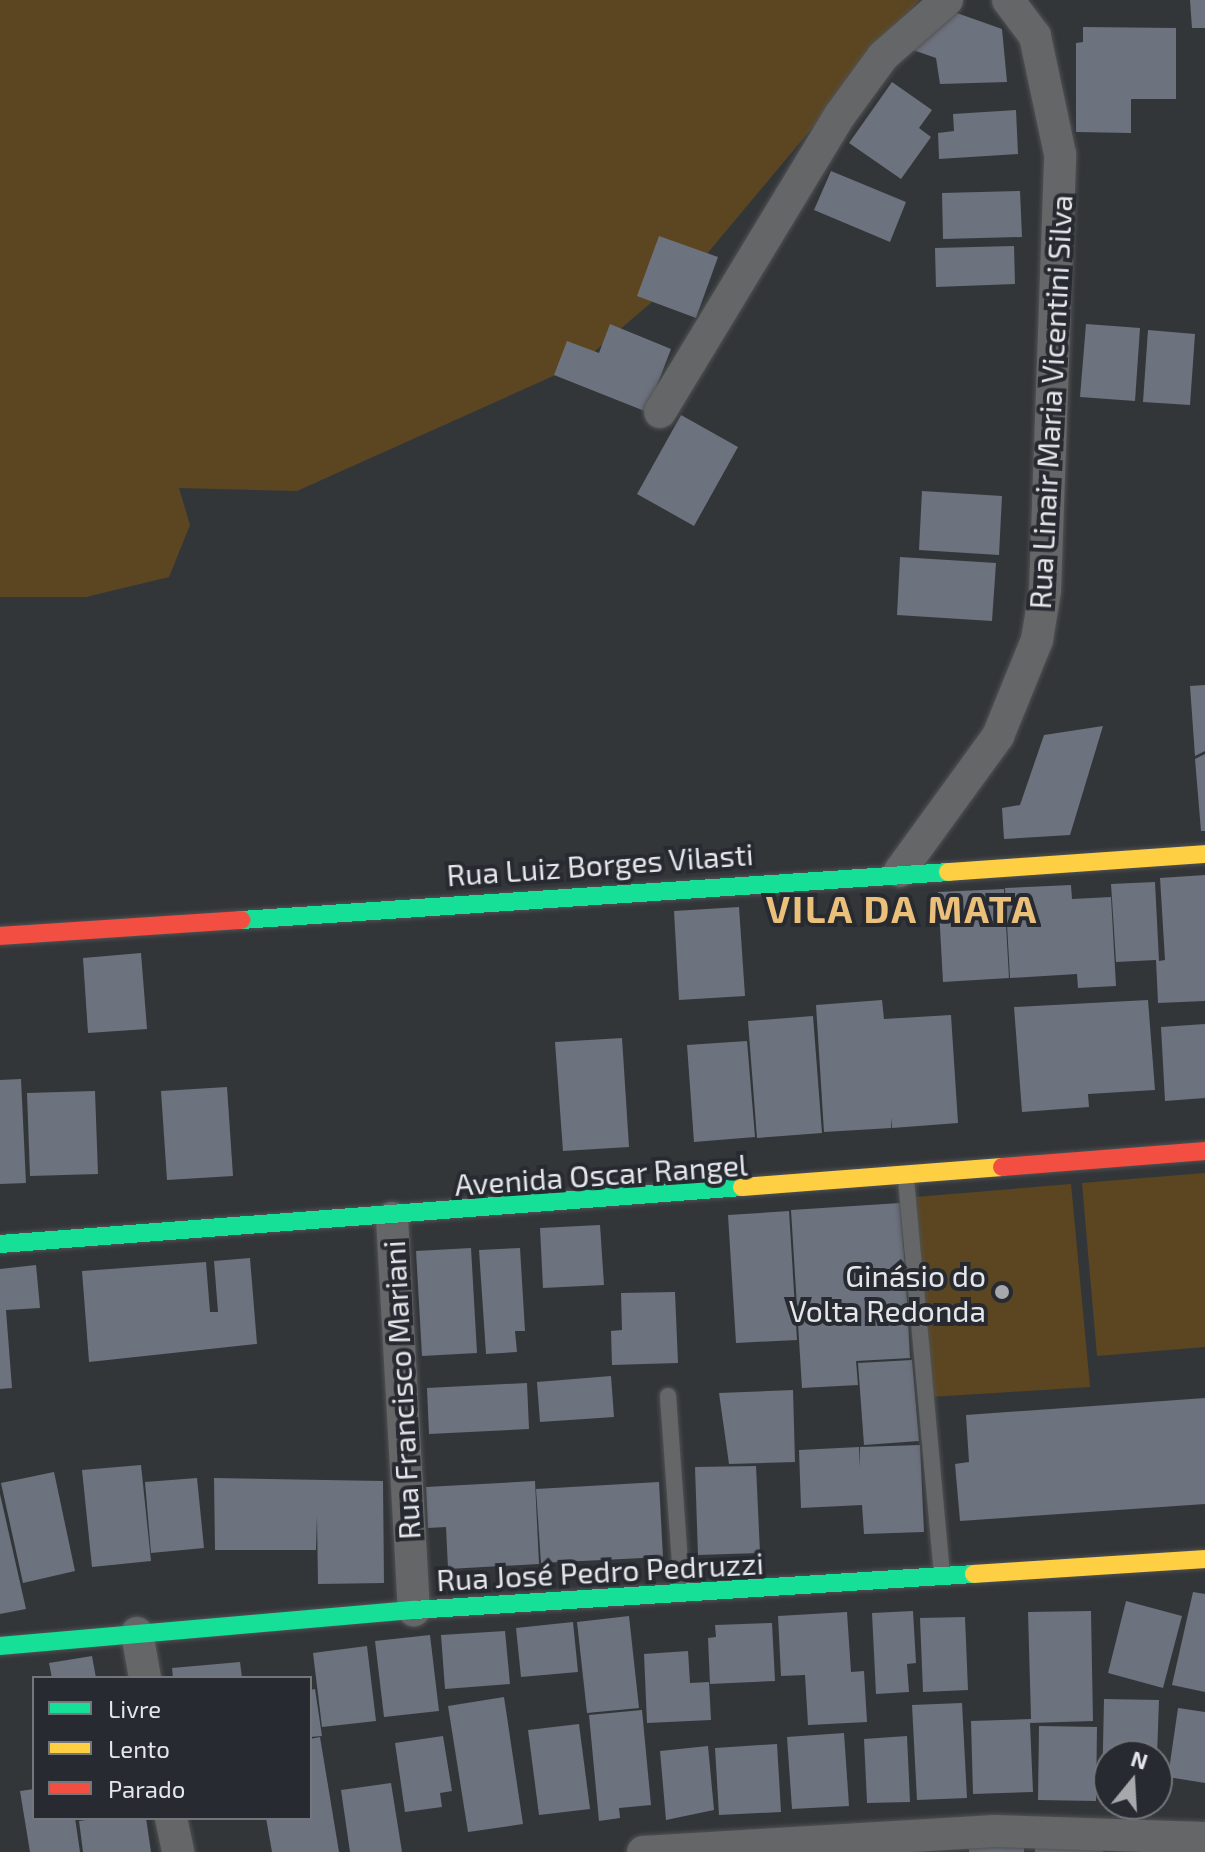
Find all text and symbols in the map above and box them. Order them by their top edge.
street label: Rua Linair Maria Vicentini Silva [1021,193,1079,611]
street label: Rua Luiz Borges Vilasti [445,835,755,893]
district label: VILA DA MATA [765,886,1039,932]
street label: Avenida Oscar Rangel [453,1146,749,1202]
street label: Rua Francisco Mariani [375,1240,427,1540]
place label: Ginásio do Volta Redonda [789,1257,986,1328]
marker: Ginásio do Volta Redonda [993,1283,1011,1301]
street label: Rua José Pedro Pedruzzi [435,1544,765,1598]
legend [32,1676,312,1820]
text: Livre [108,1694,161,1723]
text: Lento [108,1734,170,1763]
north arrow [1093,1740,1173,1820]
text: N [1128,1744,1151,1774]
text: Parado [108,1774,185,1803]

